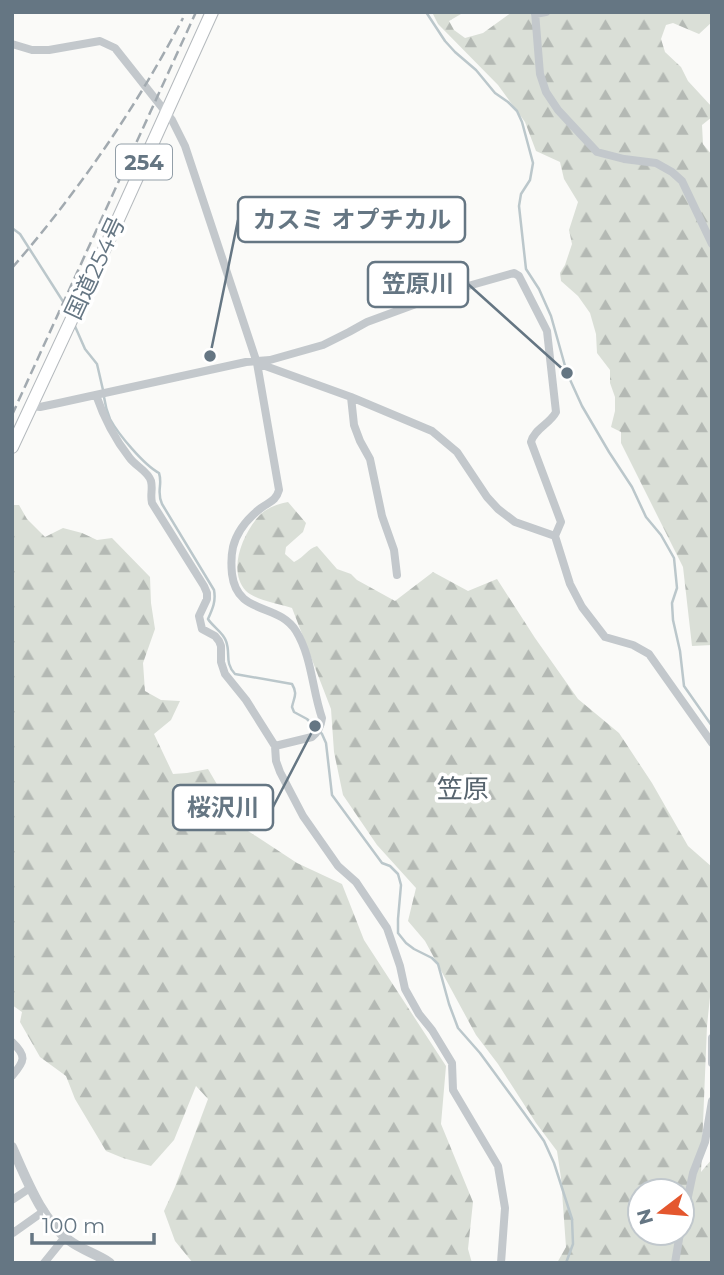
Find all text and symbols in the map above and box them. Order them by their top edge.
road number: 254 [116,144,172,180]
callout: カスミ オプチカル [238,197,465,242]
text: カスミ オプチカル [253,205,451,234]
street label: 国道254号 [59,212,131,324]
callout: 笠原川 [368,262,468,307]
text: 笠原川 [382,269,454,298]
district label: 笠原 [437,773,489,805]
callout: 桜沢川 [173,785,273,830]
text: 桜沢川 [187,793,259,822]
north arrow [626,1177,696,1247]
scale bar [32,1202,154,1246]
text: N [632,1206,658,1227]
text: 100 m [42,1213,105,1238]

